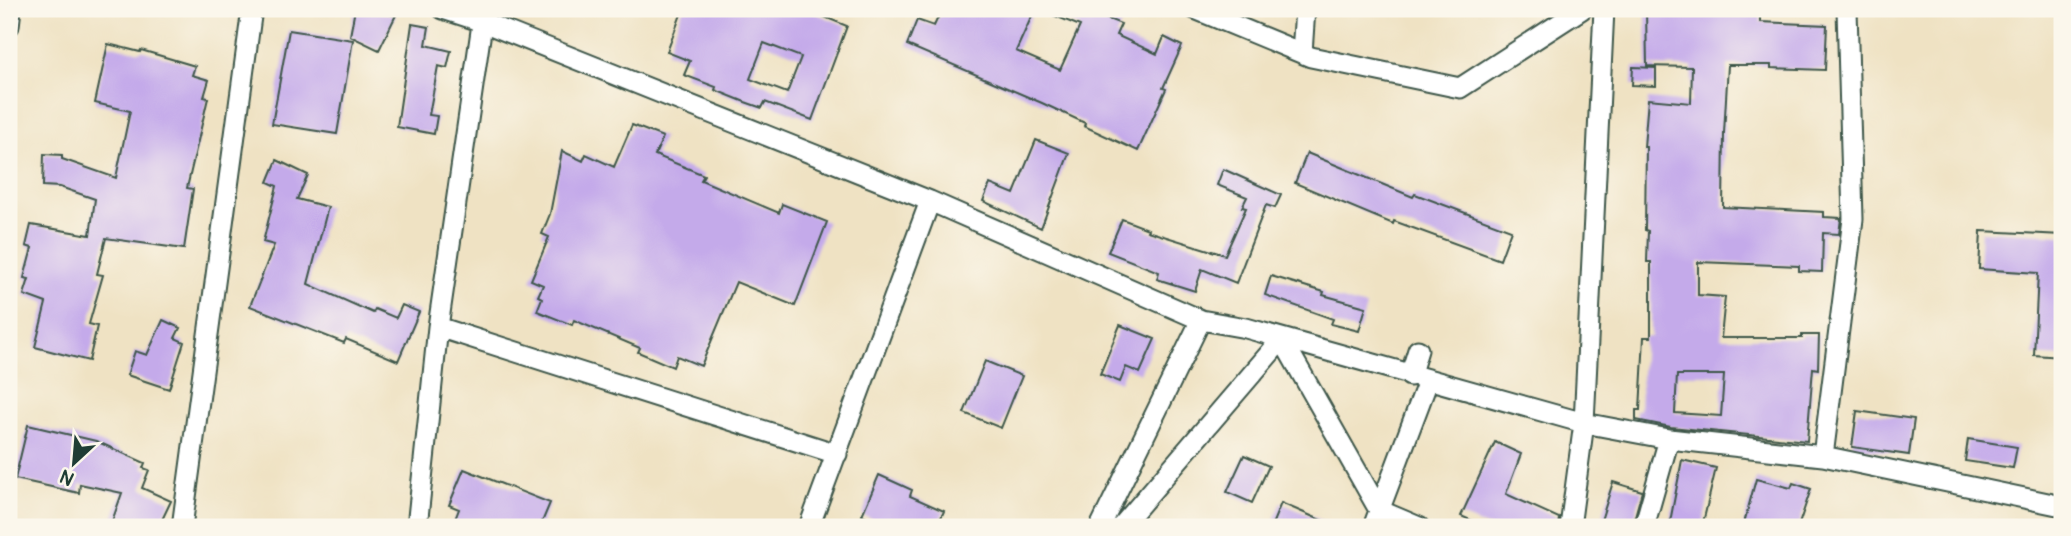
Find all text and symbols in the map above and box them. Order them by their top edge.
north arrow [38,428,108,498]
text: N [56,464,78,491]

